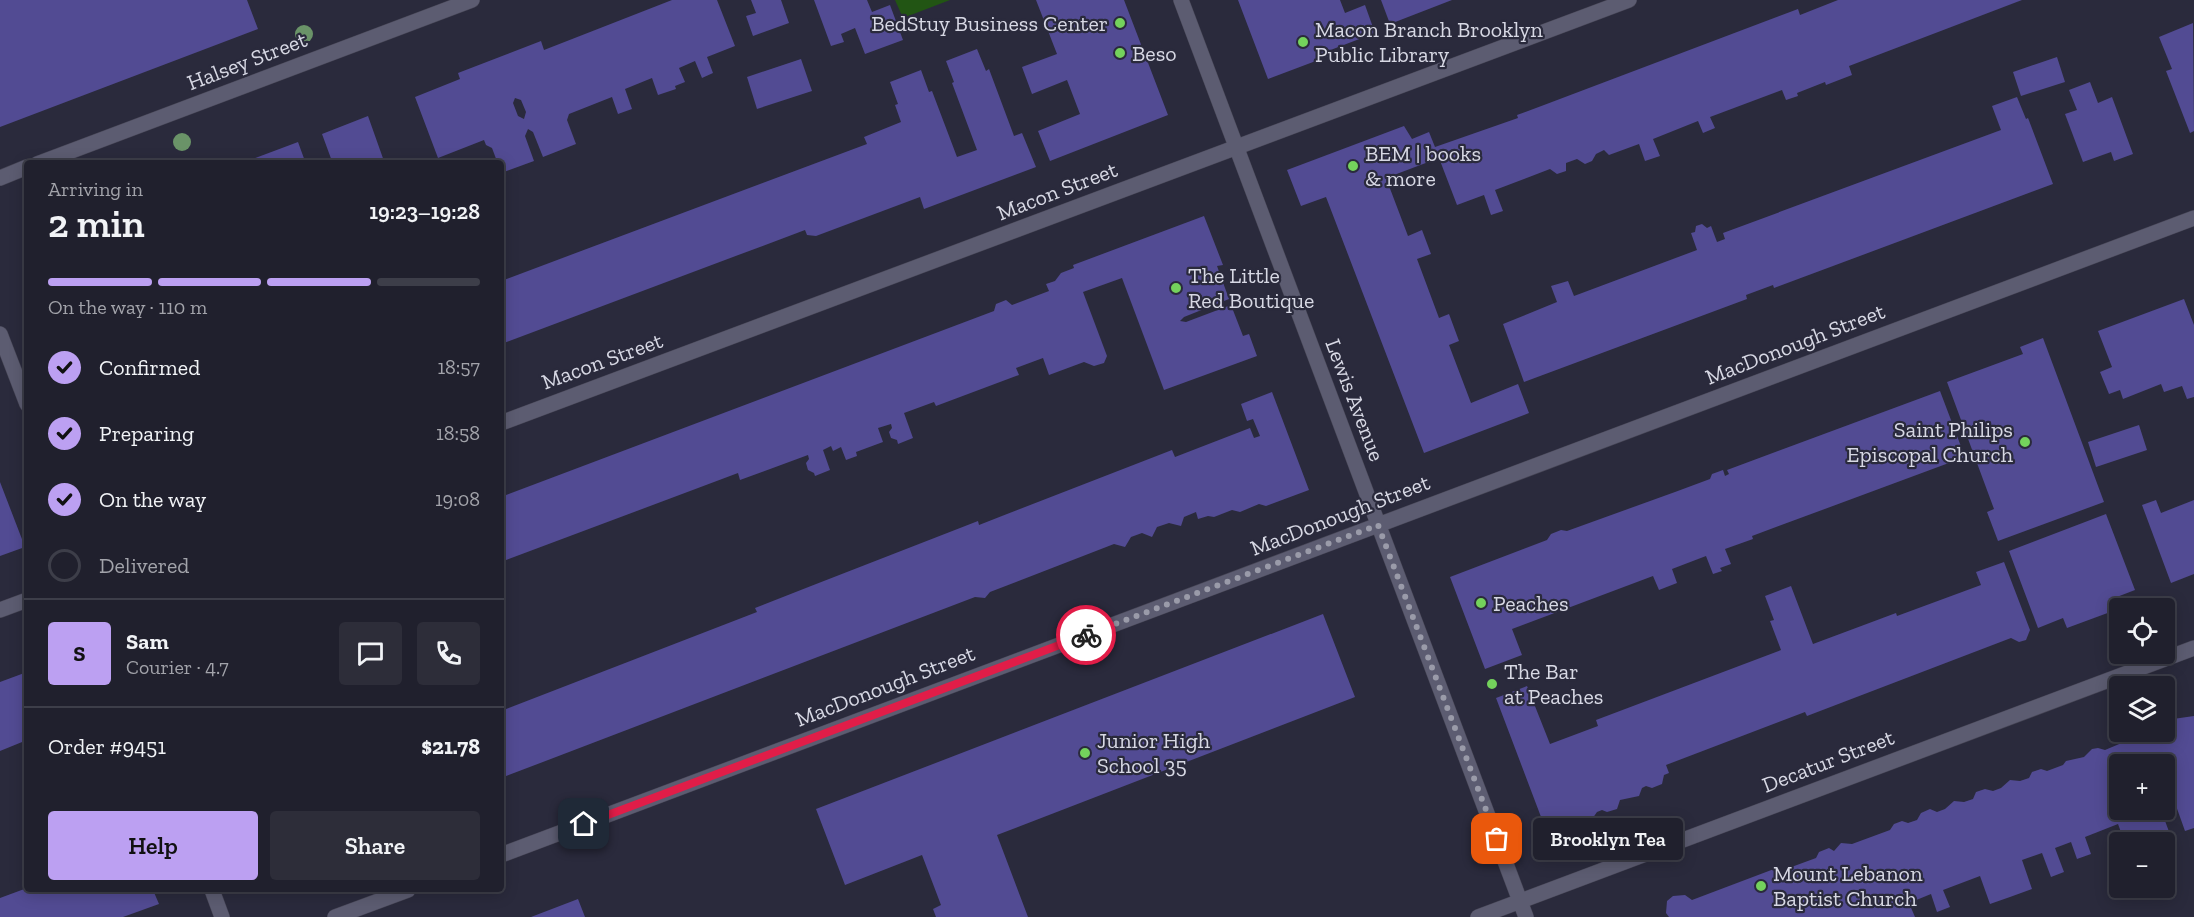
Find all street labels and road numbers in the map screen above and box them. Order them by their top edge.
street label: Halsey Street [183,25,311,96]
street label: Macon Street [993,155,1122,226]
street label: MacDonough Street [1702,297,1889,391]
street label: Macon Street [538,326,667,395]
street label: Lewis Avenue [1319,335,1391,465]
street label: MacDonough Street [1247,468,1434,562]
street label: MacDonough Street [792,639,979,733]
street label: Decatur Street [1758,723,1899,799]

